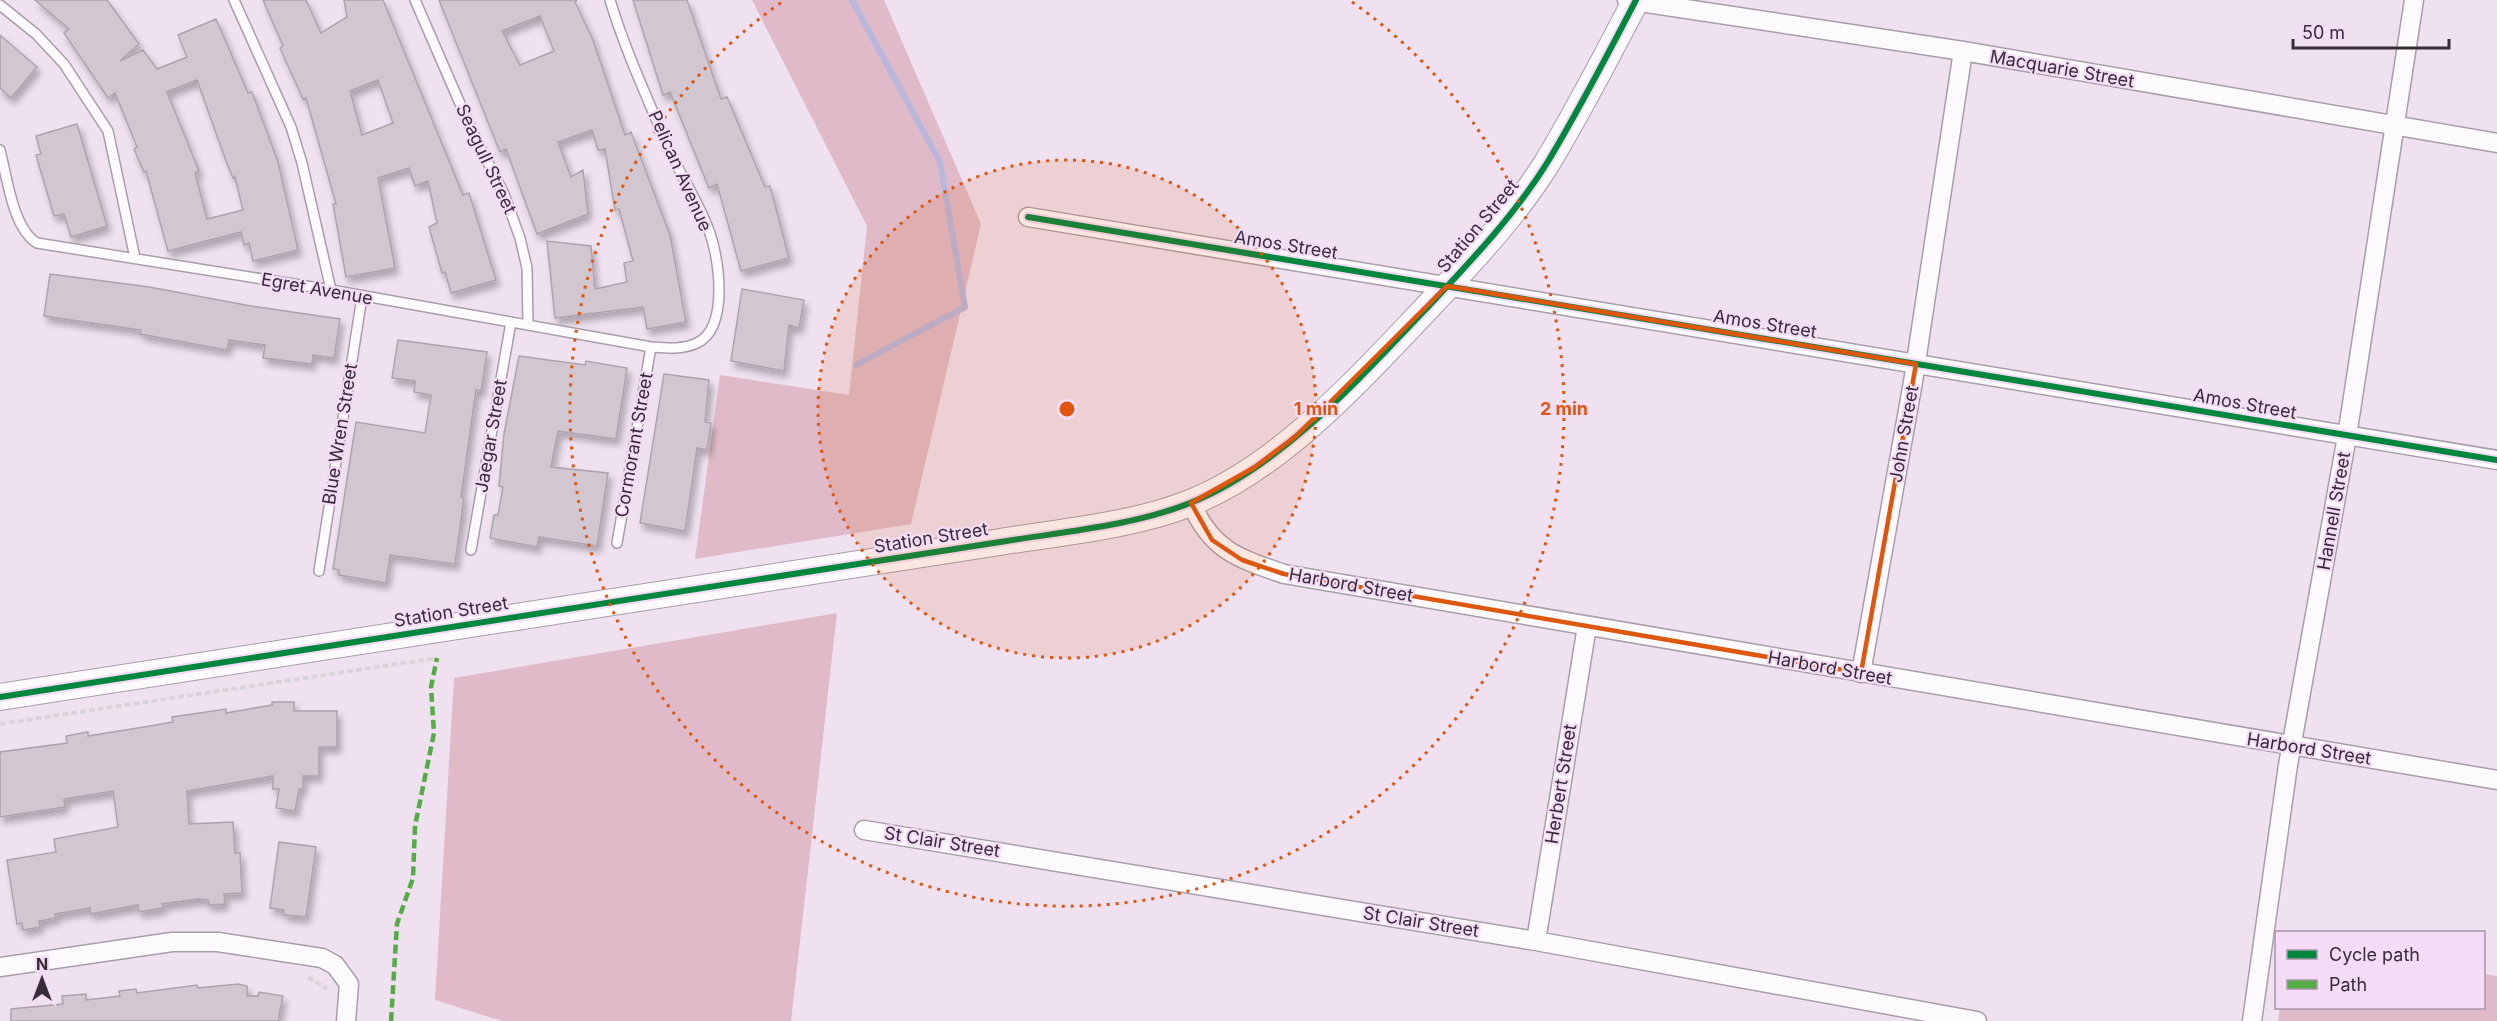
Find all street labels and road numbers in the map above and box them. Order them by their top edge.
street label: Macquarie Street [1988,45,2136,92]
street label: Seagull Street [452,101,521,217]
street label: Pelican Avenue [644,107,717,234]
street label: Station Street [1433,175,1523,277]
street label: Amos Street [1233,226,1339,263]
street label: Egret Avenue [260,268,375,309]
street label: Amos Street [1712,305,1818,342]
street label: Blue Wren Street [318,362,361,506]
street label: Cormorant Street [610,371,657,519]
street label: Jaegar Street [470,378,511,494]
street label: John Street [1885,384,1922,484]
street label: Amos Street [2192,384,2298,423]
street label: Hannell Street [2313,450,2354,572]
street label: Station Street [872,518,990,557]
street label: Harbord Street [1287,563,1415,606]
street label: Station Street [392,592,510,631]
street label: Harbord Street [1766,646,1894,689]
street label: Herbert Street [1541,722,1580,845]
street label: Harbord Street [2245,728,2373,769]
street label: St Clair Street [883,822,1002,861]
street label: St Clair Street [1362,902,1481,941]

